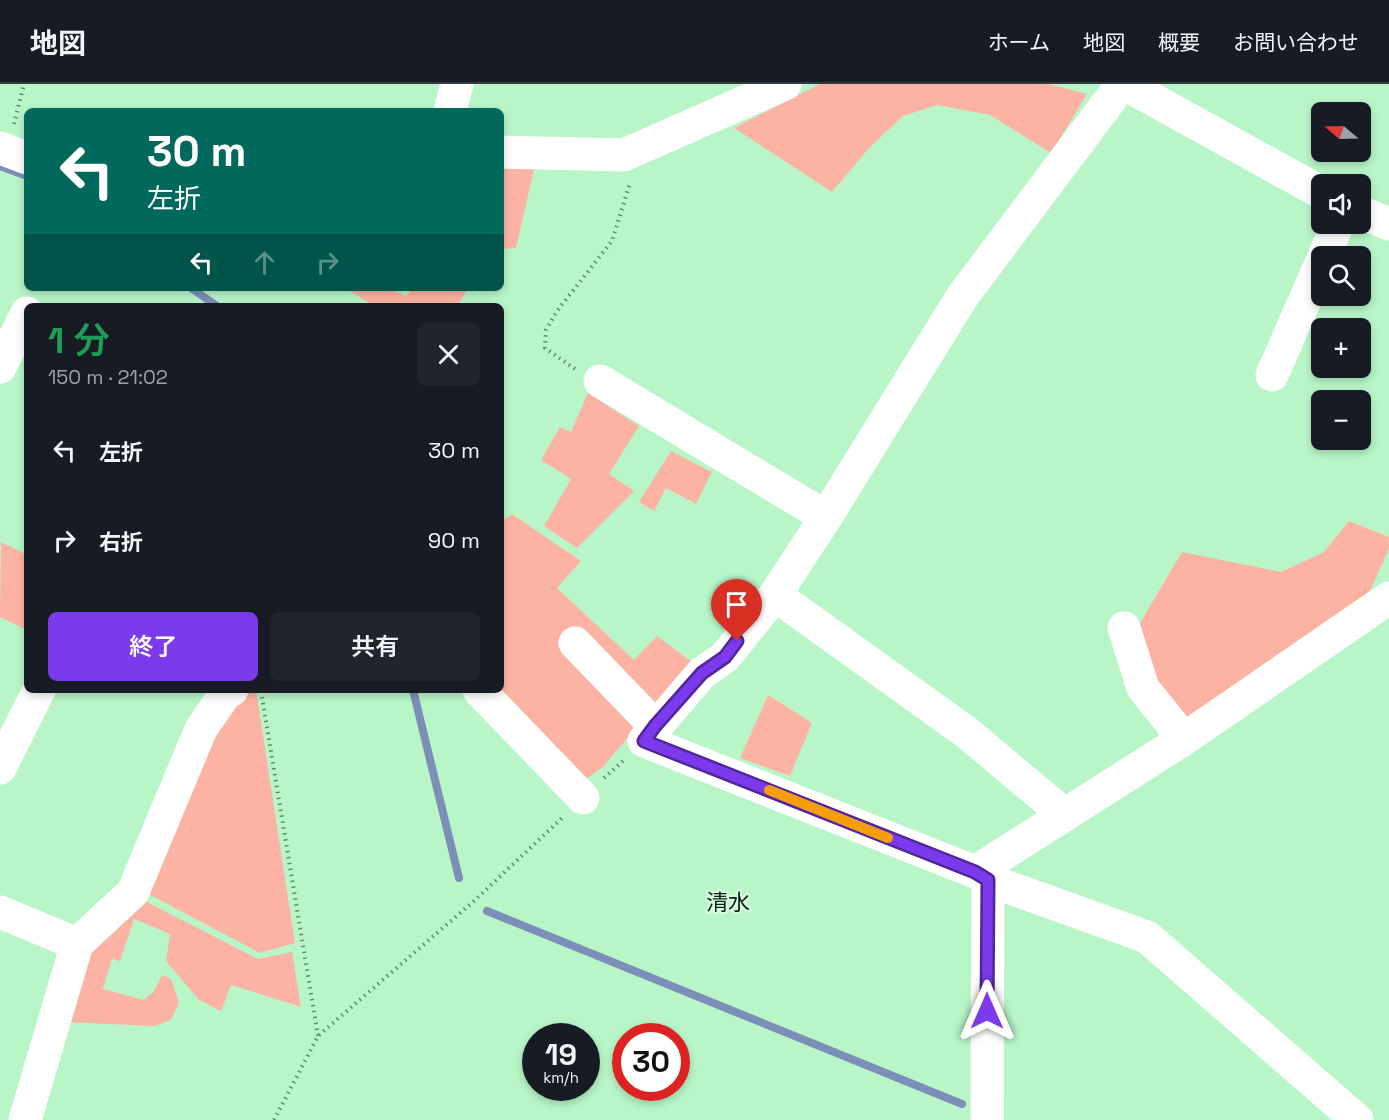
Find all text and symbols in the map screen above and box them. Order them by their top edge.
text: 地図 [30,25,86,61]
text: ホーム [988,29,1050,56]
text: 地図 [1083,29,1125,56]
text: 概要 [1158,29,1200,56]
text: お問い合わせ [1233,29,1359,56]
north arrow [1311,102,1371,162]
map controls [1311,102,1371,450]
text: 30 m [147,125,246,178]
icon: left [48,132,126,210]
button: sound [1311,174,1371,234]
text: 左折 [147,181,201,216]
icon: left [185,246,218,279]
icon: ahead [248,246,281,279]
icon: right [311,246,344,279]
button: search [1311,246,1371,306]
text: 1 分 [48,318,109,364]
button: + [1311,318,1371,378]
button: close [417,323,480,386]
text: 150 m · 21:02 [48,364,168,390]
button: − [1311,390,1371,450]
icon: left [48,434,81,467]
text: 30 m [428,436,480,464]
text: 左折 [99,438,143,466]
icon: right [48,524,81,557]
text: 90 m [428,526,480,554]
text: 右折 [99,528,143,556]
pin [711,579,762,641]
icon: arrive [720,588,753,621]
button: 終了 [48,612,258,681]
button: 共有 [270,612,480,681]
district label: 清水 [706,888,750,916]
position arrow [955,979,1019,1043]
speed limit sign: 30 [612,1023,690,1101]
text: 19 [545,1035,577,1074]
text: km/h [543,1068,579,1087]

